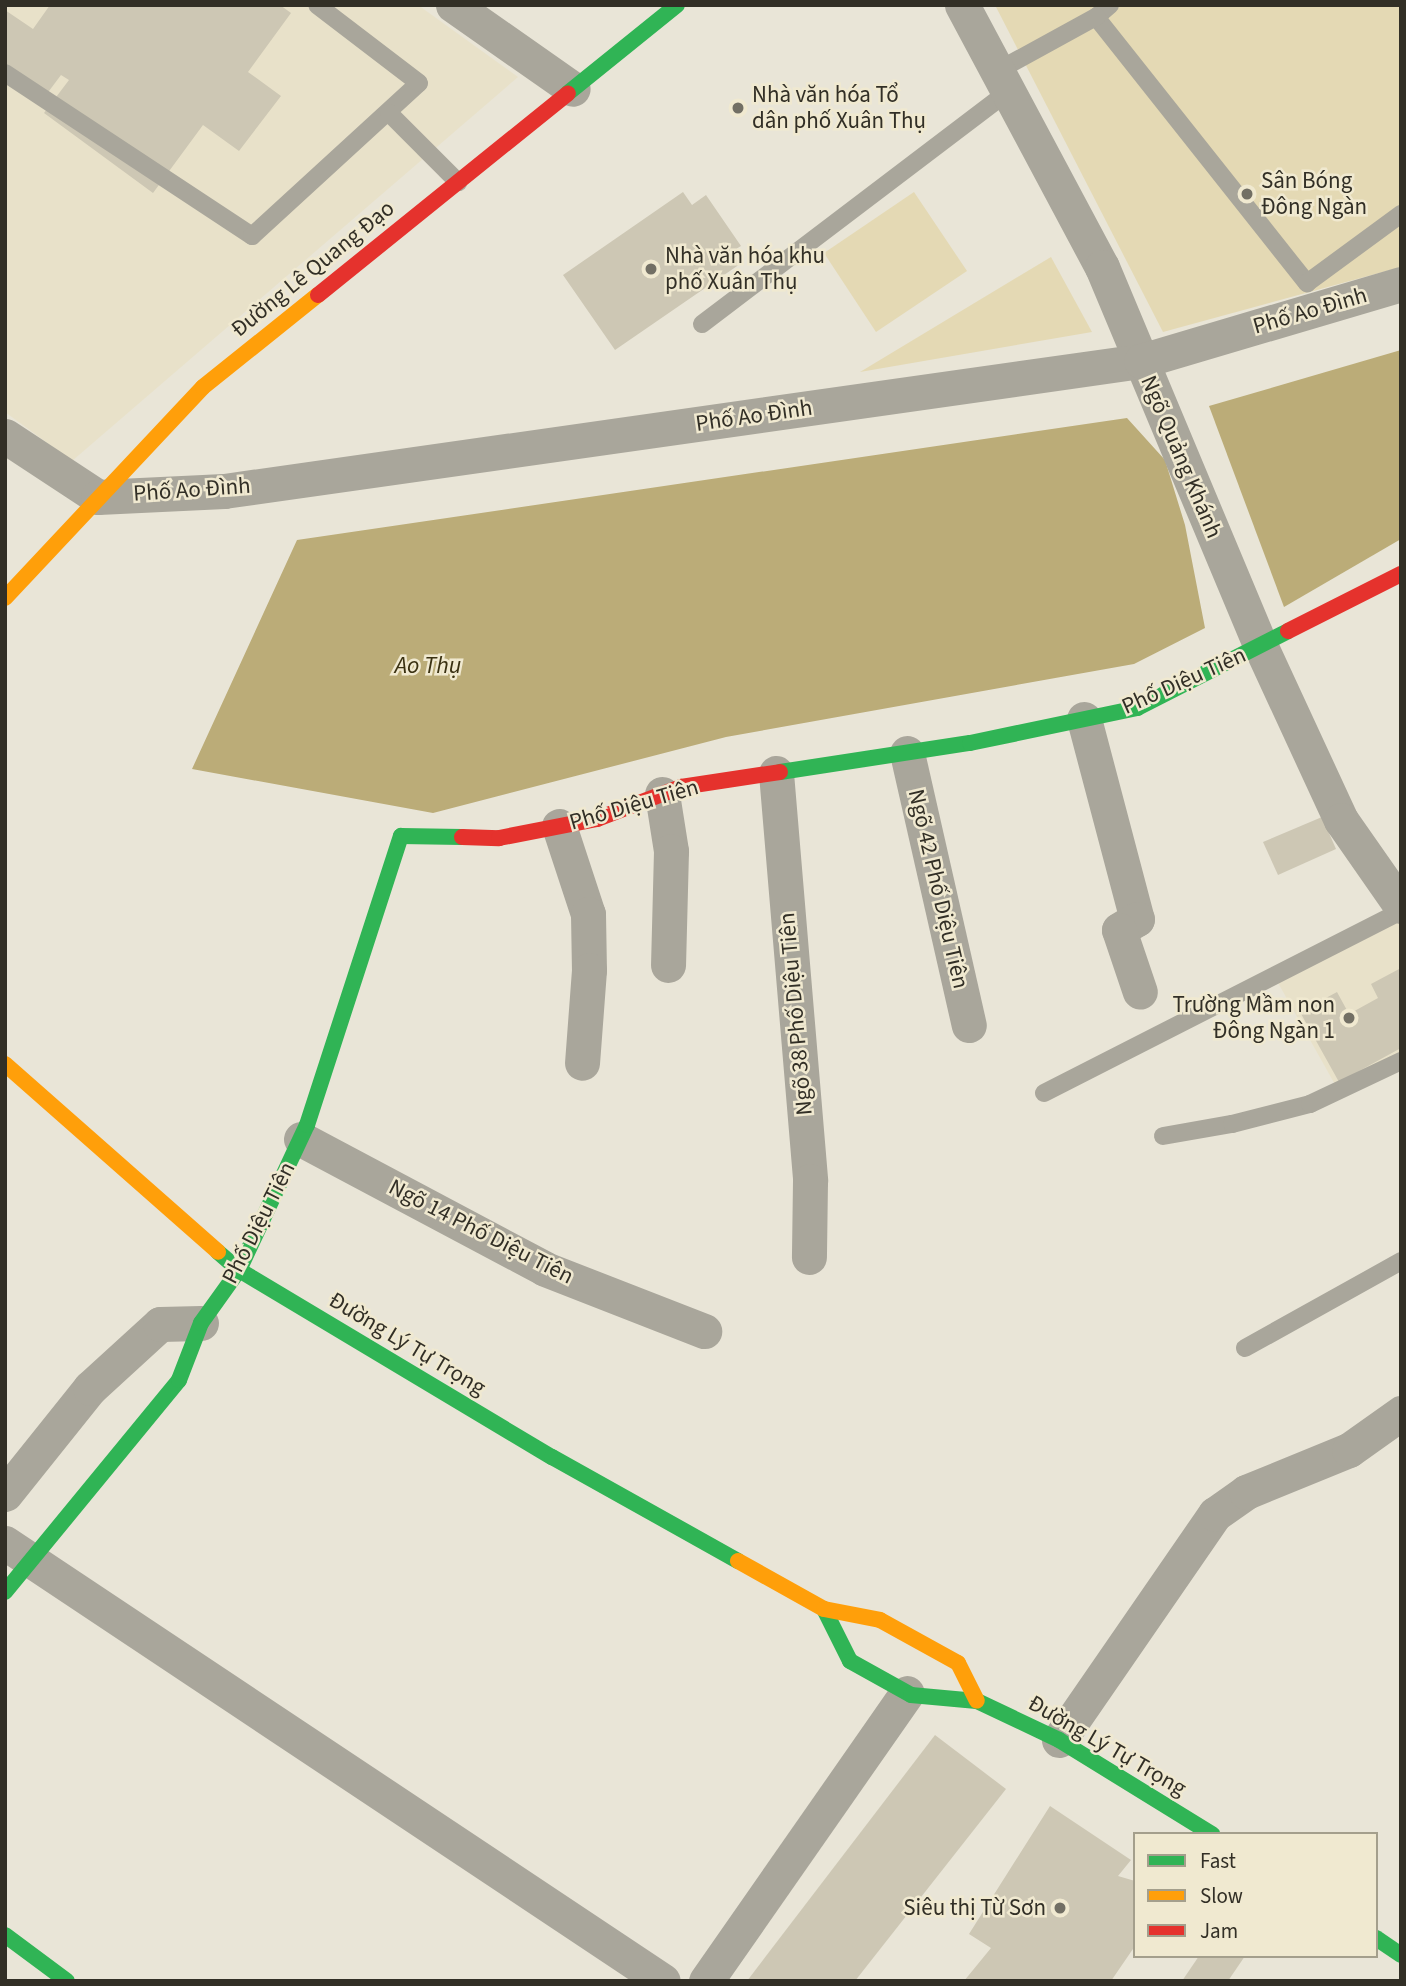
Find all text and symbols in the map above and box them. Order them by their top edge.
place label: Nhà văn hóa Tổ dân phố Xuân Thụ [752,81,926,135]
marker: Nhà văn hóa Tổ dân phố Xuân Thụ [730,100,746,116]
place label: Sân Bóng Đông Ngàn [1261,167,1367,221]
marker: Sân Bóng Đông Ngàn [1239,186,1255,202]
street label: Đường Lê Quang Đạo [226,195,400,343]
place label: Nhà văn hóa khu phố Xuân Thụ [665,242,825,296]
marker: Nhà văn hóa khu phố Xuân Thụ [643,261,659,277]
street label: Phố Ao Đình [1250,282,1370,340]
street label: Ngõ Quảng Khánh [1134,372,1228,542]
street label: Phố Ao Đình [694,394,814,438]
street label: Phố Ao Đình [132,472,252,508]
street label: Phố Diệu Tiên [1118,641,1250,721]
water label: Ao Thụ [395,652,461,680]
street label: Phố Diệu Tiên [566,773,702,837]
street label: Ngõ 42 Phố Diệu Tiên [902,787,974,991]
street label: Ngõ 38 Phố Diệu Tiên [773,911,819,1117]
place label: Trường Mầm non Đông Ngàn 1 [1172,991,1335,1045]
marker: Trường Mầm non Đông Ngàn 1 [1341,1010,1357,1026]
street label: Phố Diệu Tiên [217,1158,301,1288]
street label: Ngõ 14 Phố Diệu Tiên [384,1173,578,1291]
street label: Đường Lý Tự Trọng [324,1286,490,1402]
street label: Đường Lý Tự Trọng [1023,1690,1191,1802]
legend [1133,1832,1378,1958]
text: Fast [1200,1846,1236,1876]
text: Slow [1200,1881,1243,1911]
place label: Siêu thị Từ Sơn [903,1894,1046,1922]
marker: Siêu thị Từ Sơn [1052,1900,1068,1916]
text: Jam [1200,1916,1238,1946]

